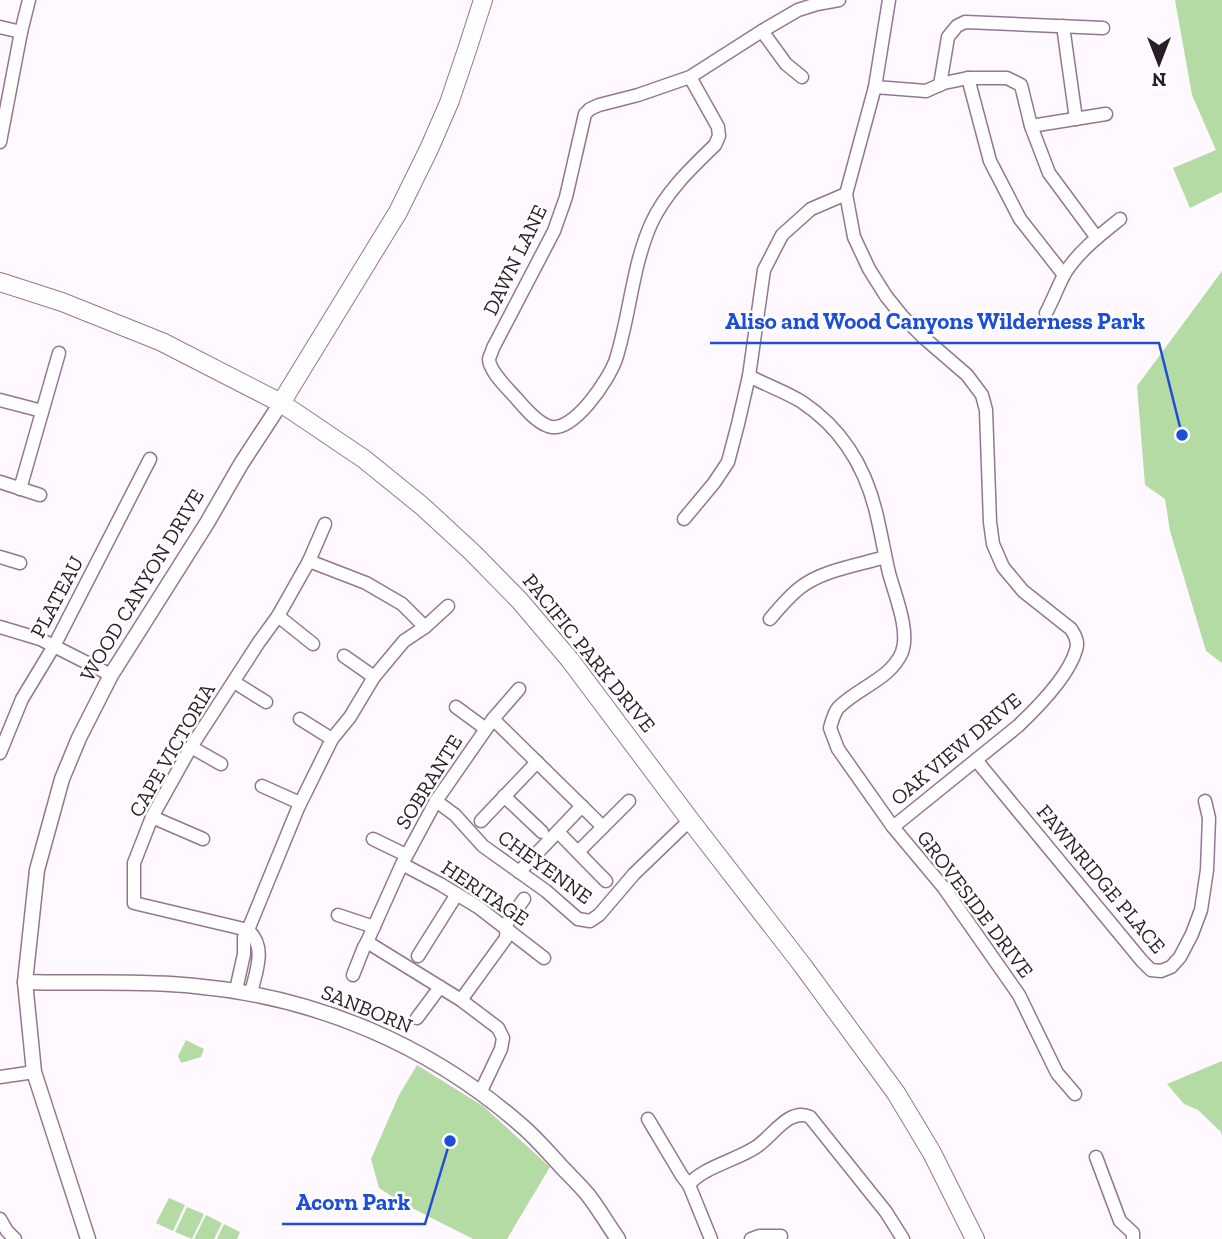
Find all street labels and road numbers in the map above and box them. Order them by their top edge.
street label: DAWN LANE [477,201,552,319]
street label: WOOD CANYON DRIVE [74,484,209,685]
street label: PLATEAU [25,552,88,642]
street label: PACIFIC PARK DRIVE [518,568,661,737]
street label: CAPE VICTORIA [123,678,220,821]
street label: OAK VIEW DRIVE [886,687,1026,810]
street label: SOBRANTE [390,730,467,833]
street label: FAWNRIDGE PLACE [1032,799,1171,958]
street label: CHEYENNE [493,824,597,909]
street label: GROVESIDE DRIVE [912,825,1039,982]
street label: HERITAGE [437,854,534,931]
street label: SANBORN [318,979,416,1038]

